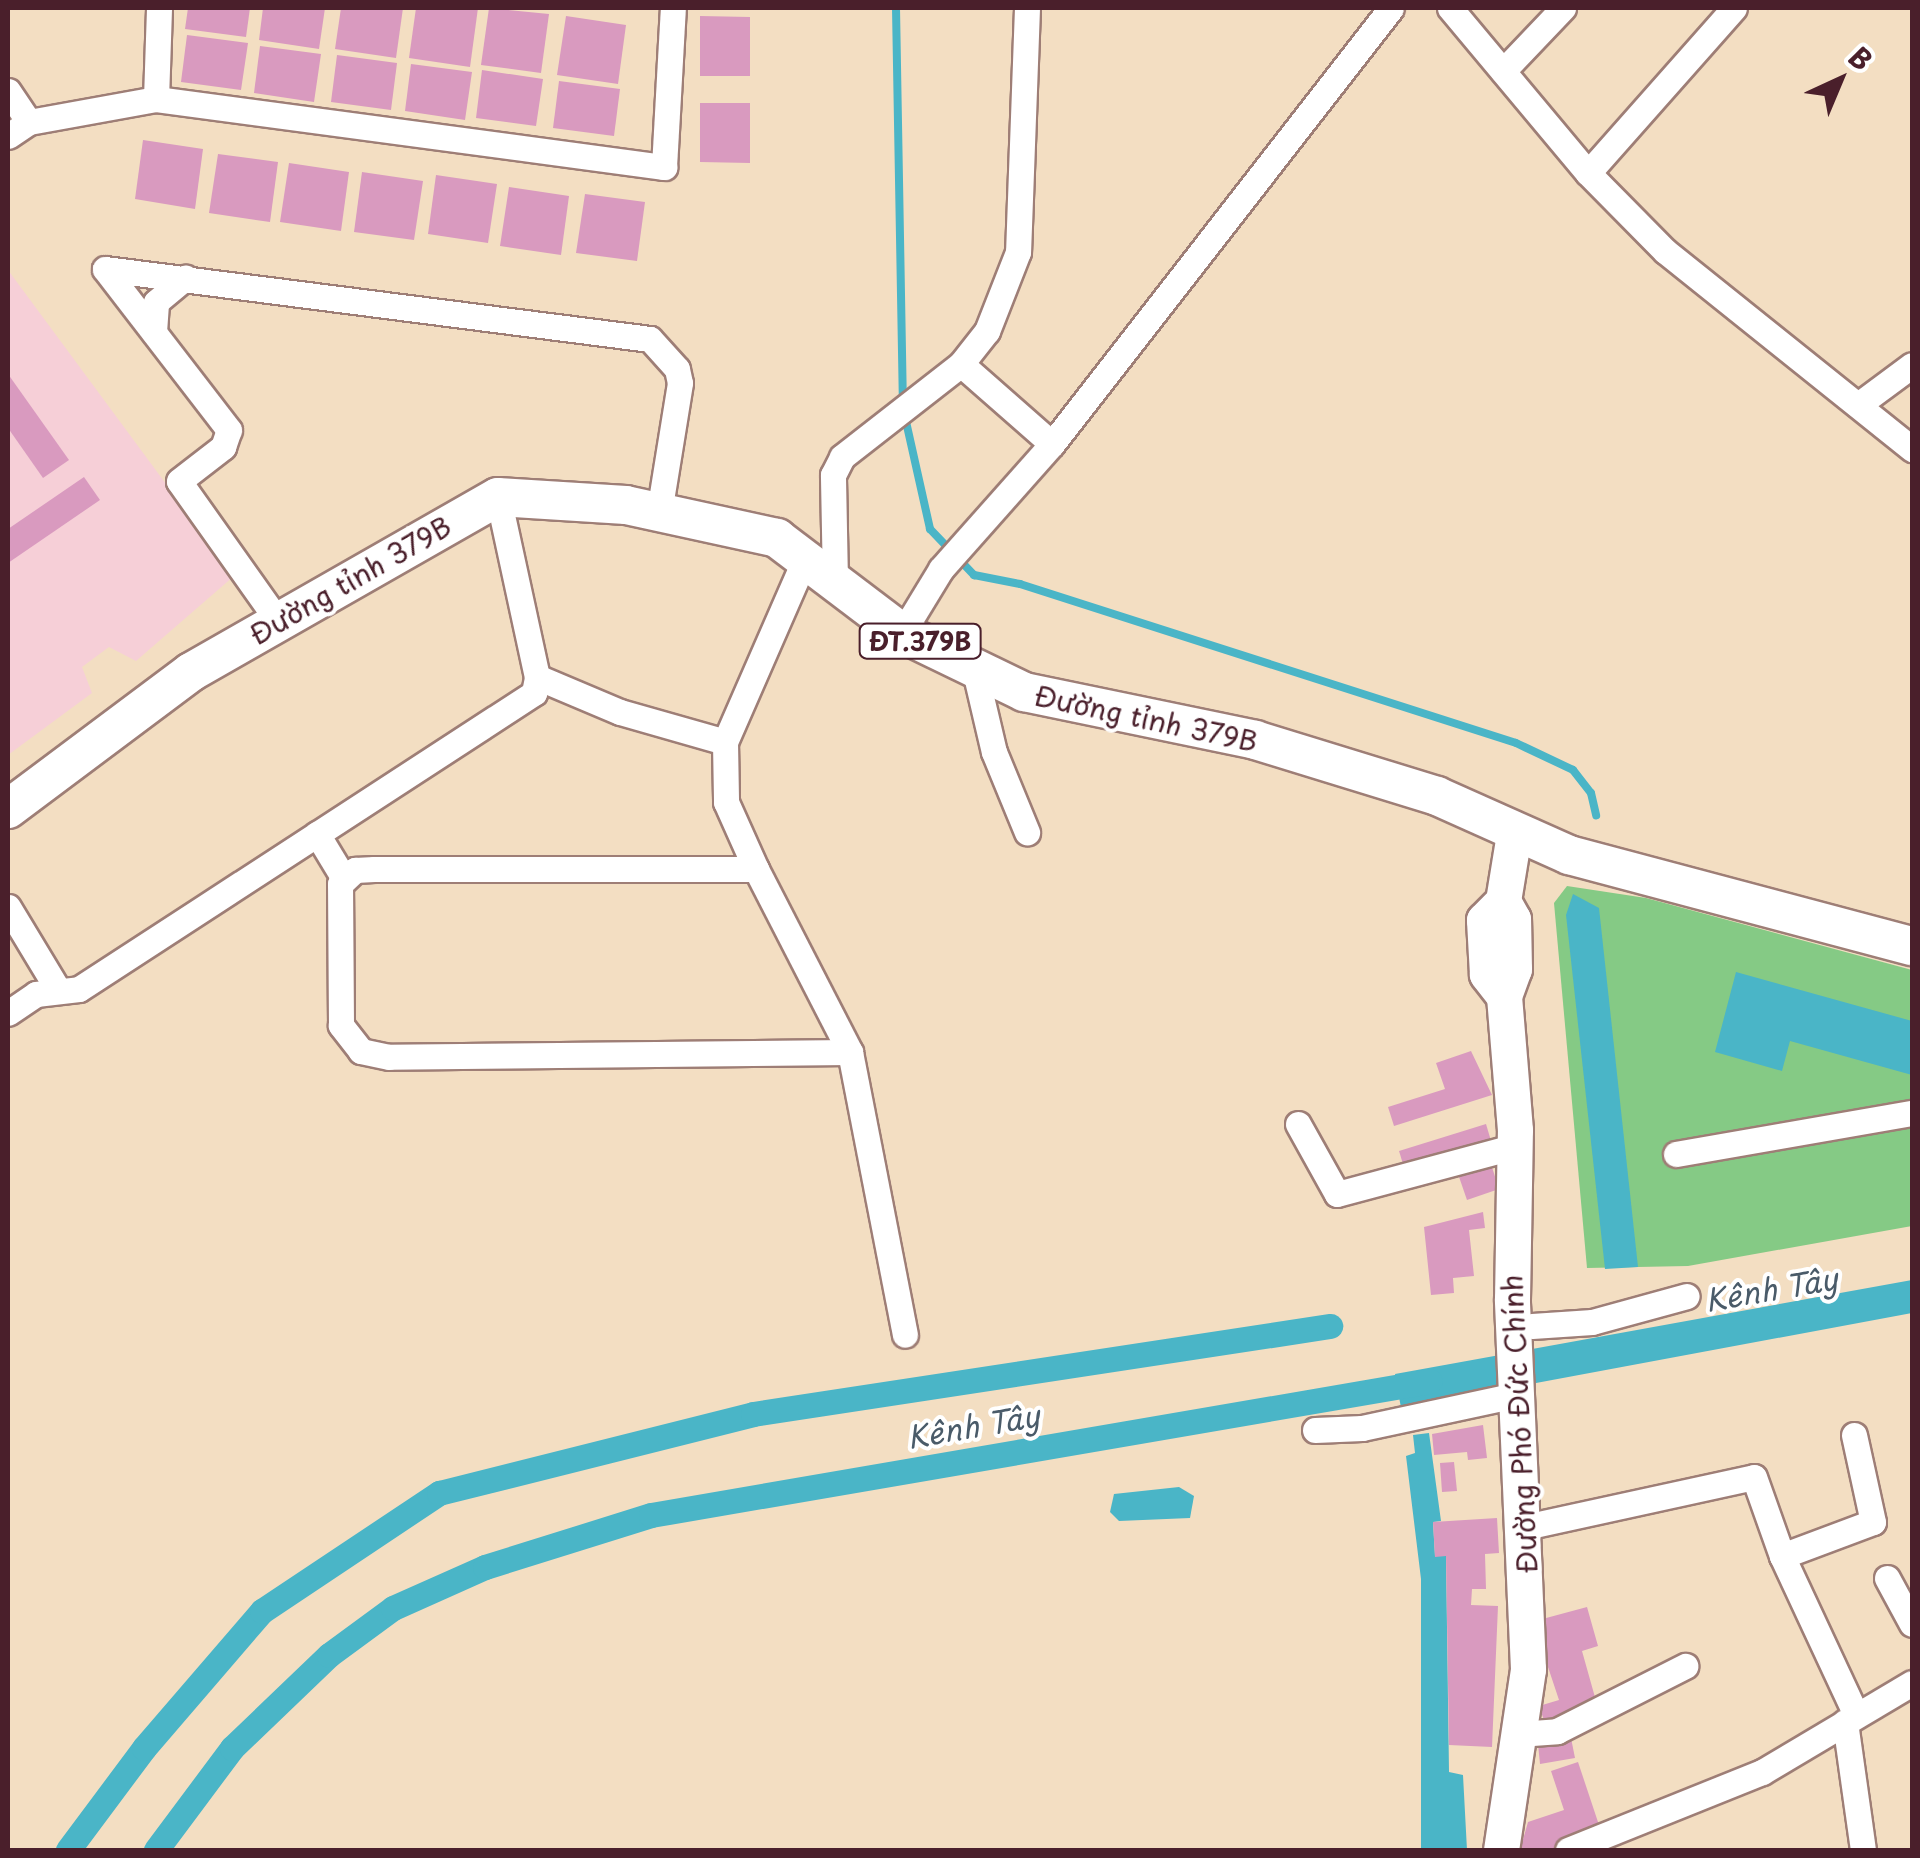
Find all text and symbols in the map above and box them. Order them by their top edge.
north arrow [1790,30,1890,130]
text: B [1839,36,1883,80]
street label: Đường tỉnh 379B [243,509,457,651]
road number: ĐT.379B [858,621,982,661]
street label: Đường tỉnh 379B [1031,678,1261,758]
water label: Kênh Tây [1702,1260,1840,1318]
street label: Đường Phó Đức Chính [1494,1273,1544,1575]
water label: Kênh Tây [904,1397,1042,1455]

